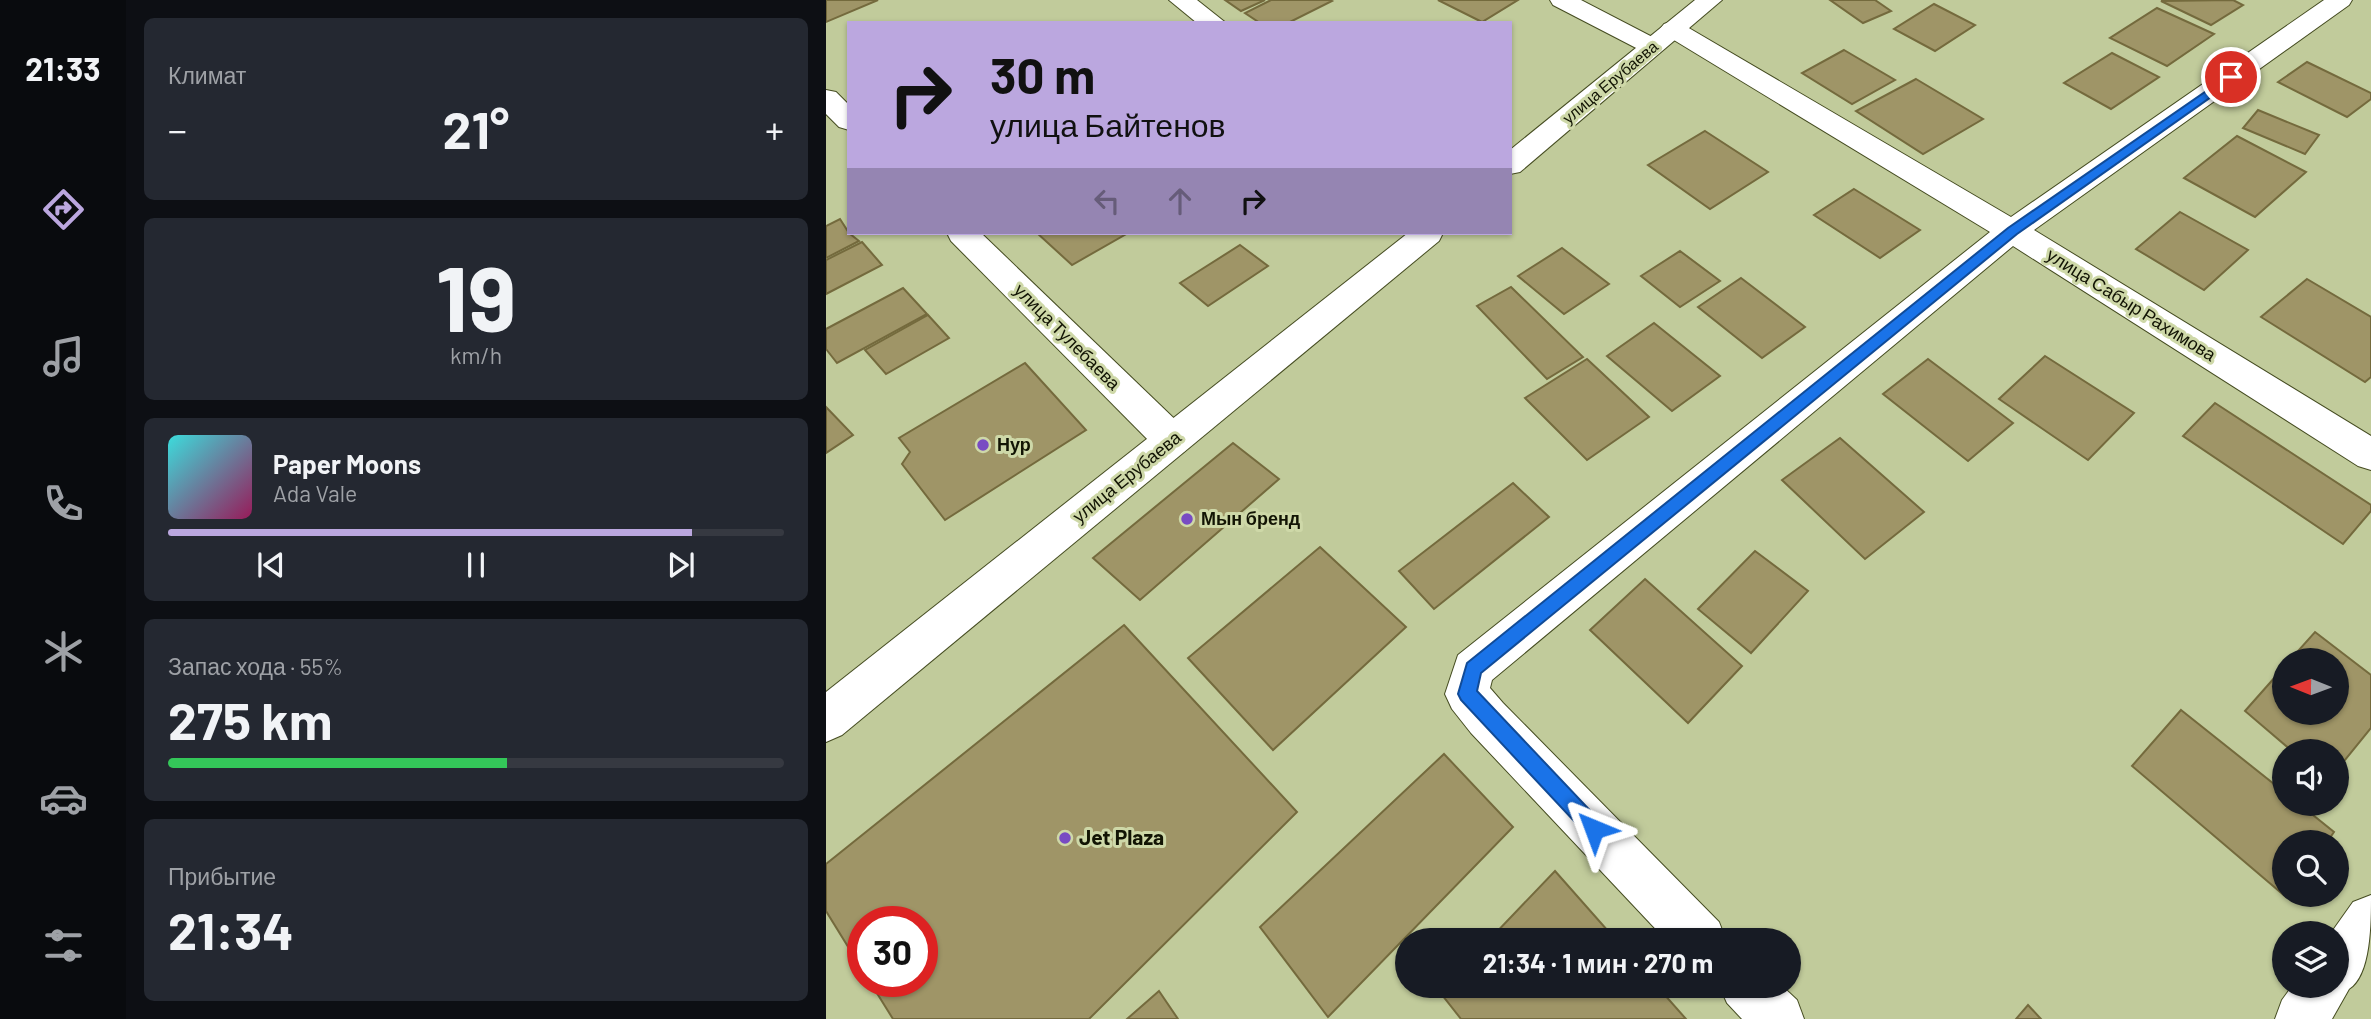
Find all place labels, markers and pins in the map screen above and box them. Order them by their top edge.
pin [2201,47,2261,107]
place label: Нур [997,433,1031,455]
marker: Нур [975,437,991,453]
place label: Мын бренд [1201,507,1301,529]
marker: Мын бренд [1179,511,1195,527]
place label: Jet Plaza [1079,824,1164,849]
marker: Jet Plaza [1057,830,1073,846]

